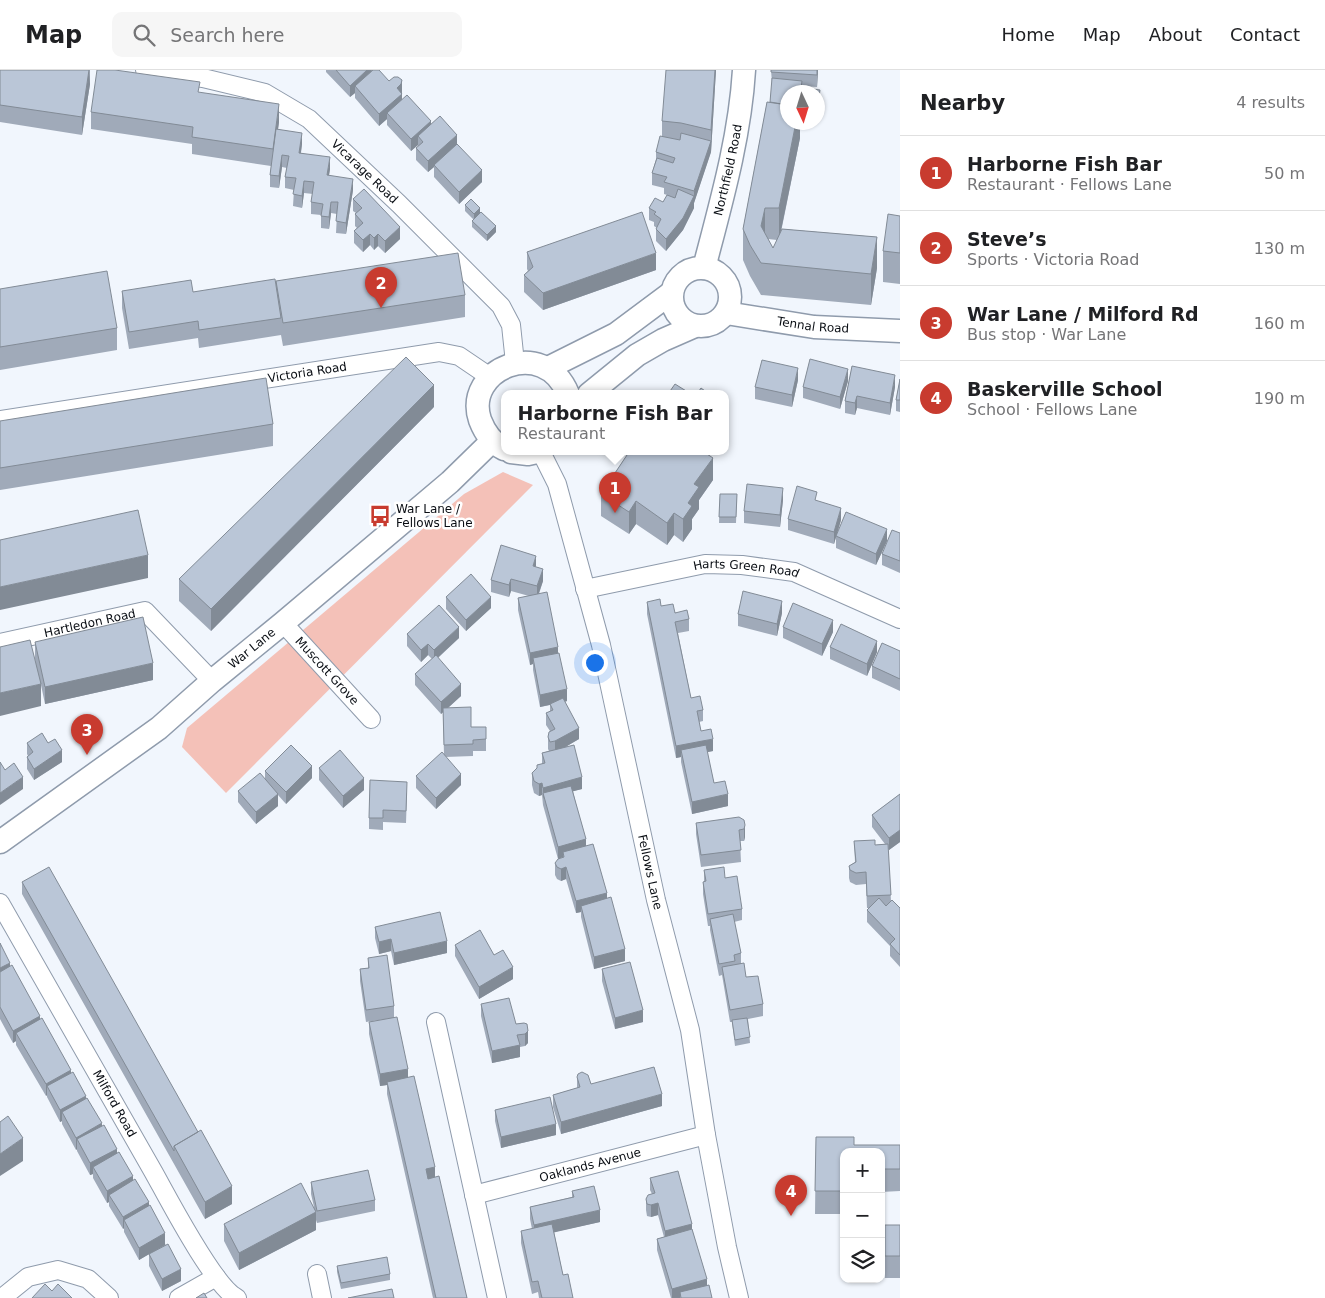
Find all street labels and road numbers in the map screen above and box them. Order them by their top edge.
street label: Northfield Road [711,123,745,217]
street label: Vicarage Road [328,137,401,206]
street label: Tennal Road [775,314,849,336]
street label: Victoria Road [267,359,348,385]
street label: Harts Green Road [692,557,802,581]
street label: Hartledon Road [43,606,137,640]
street label: War Lane [226,625,278,672]
street label: Muscott Grove [292,634,362,708]
street label: Fellows Lane [635,833,665,911]
street label: Milford Road [90,1068,139,1140]
street label: Oaklands Avenue [538,1145,642,1185]

